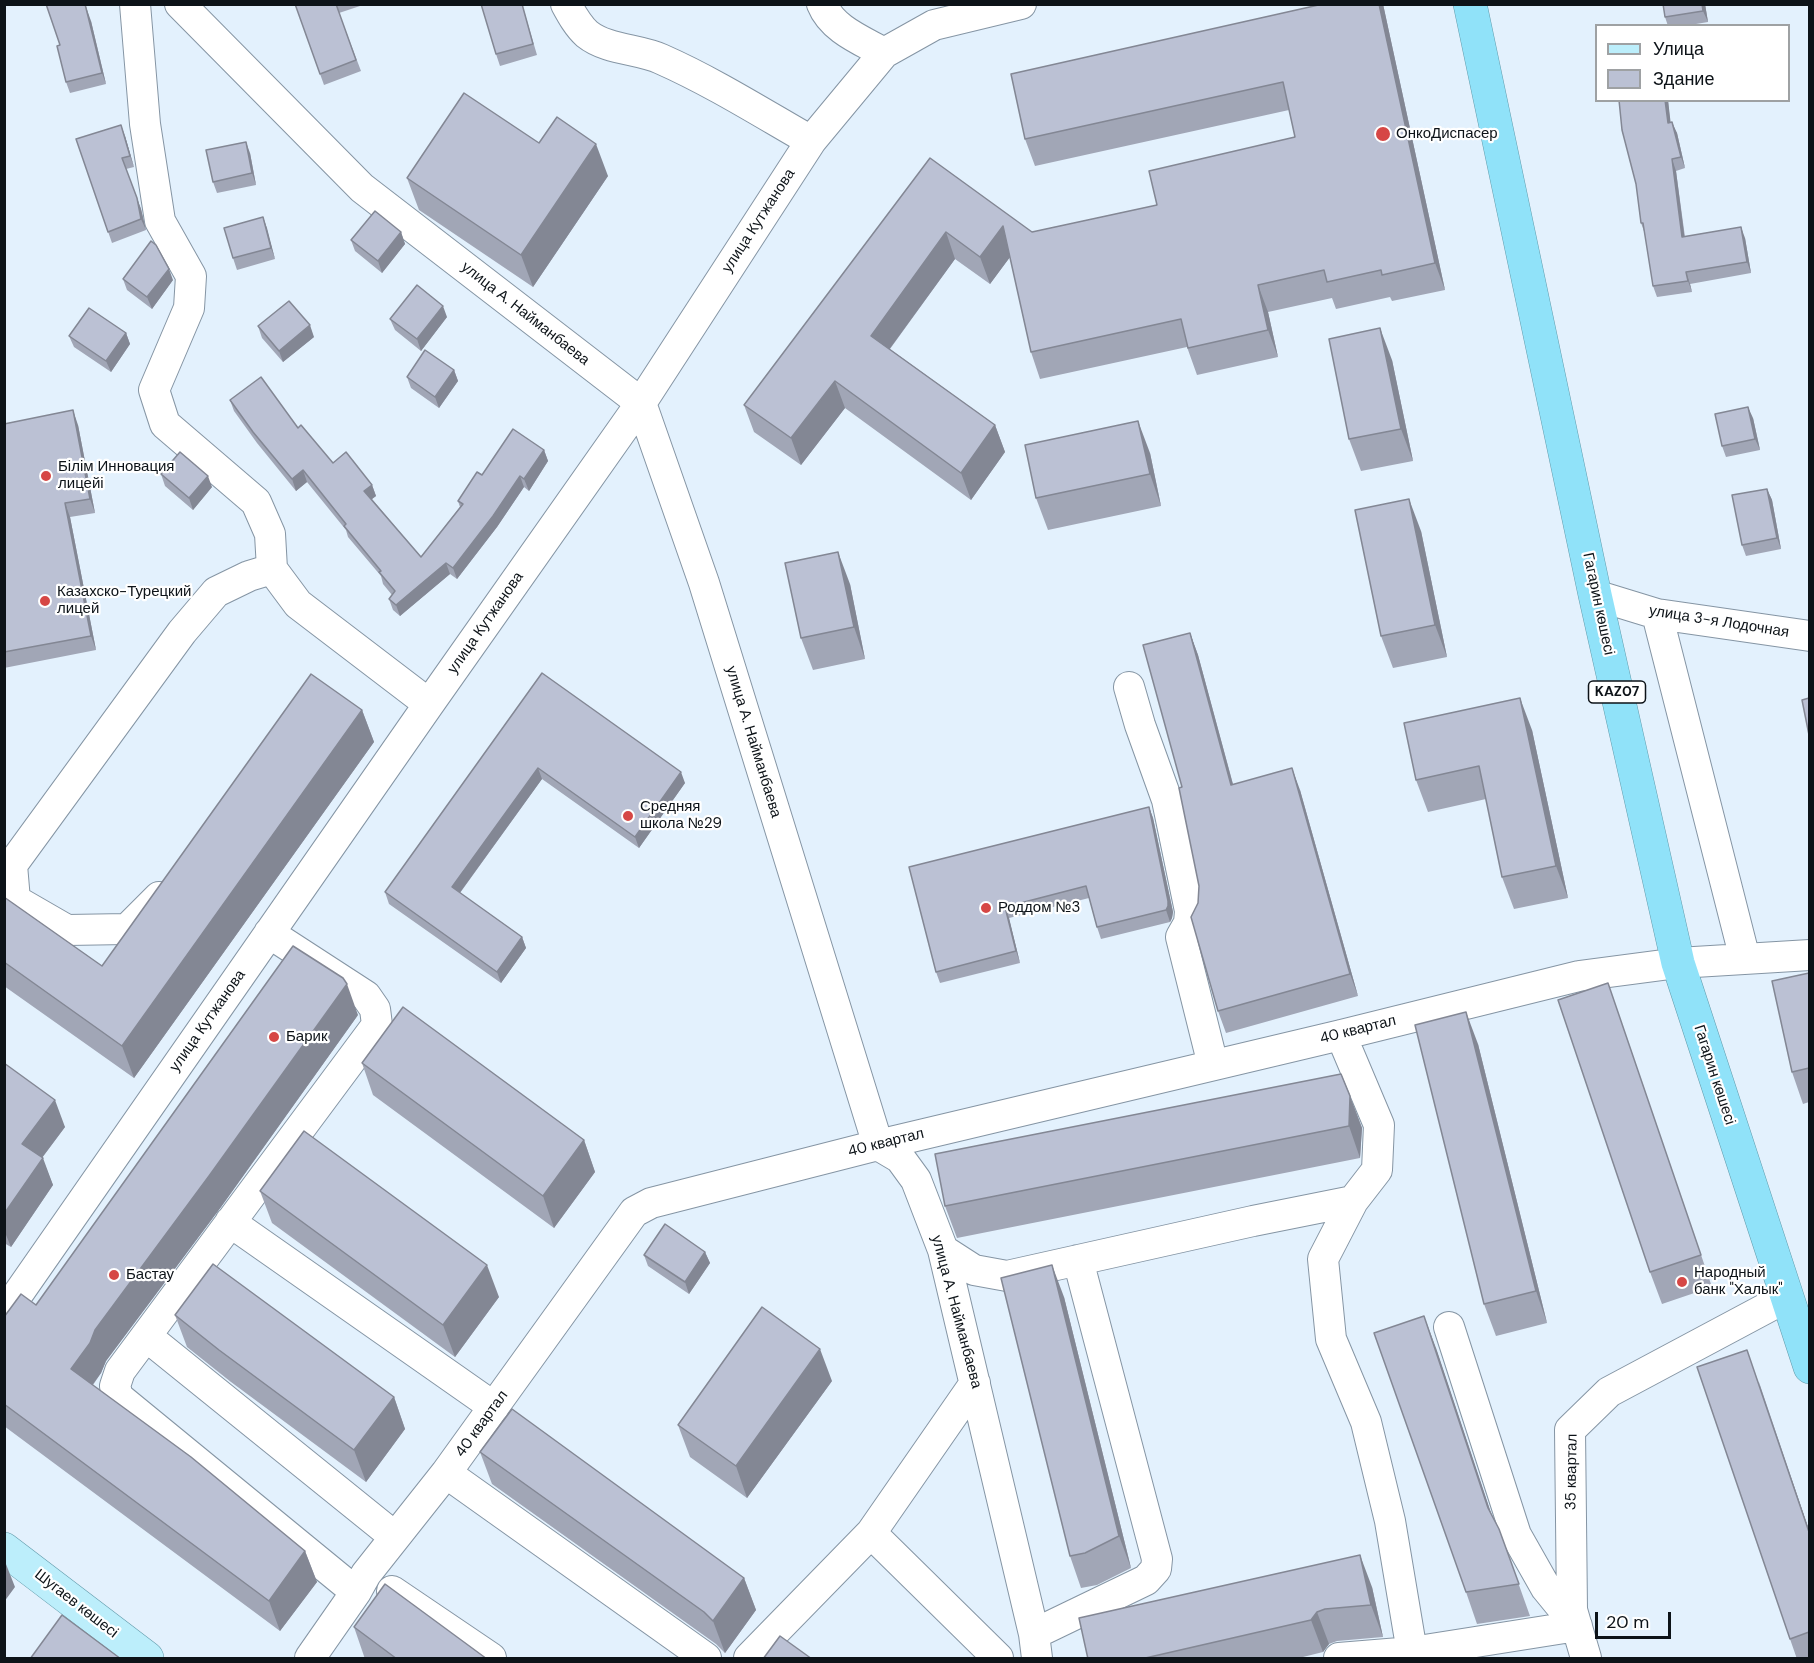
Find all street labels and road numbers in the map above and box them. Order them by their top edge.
street label: улица Кутжанова [719,166,799,276]
street label: улица А. Найманбаева [457,258,593,370]
street label: Гагарин көшесі [1578,551,1618,657]
street label: улица Кутжанова [444,569,528,677]
street label: улица 3-я Лодочная [1648,602,1790,642]
street label: улица А. Найманбаева [721,664,785,820]
road number: KAZ07 [1588,681,1646,703]
street label: улица Кутжанова [166,967,250,1075]
street label: 40 квартал [1318,1012,1398,1048]
street label: Гагарин көшесі [1689,1023,1739,1127]
street label: 40 квартал [846,1125,926,1161]
street label: улица А. Найманбаева [927,1233,985,1391]
street label: 40 квартал [452,1387,512,1461]
street label: 35 квартал [1562,1434,1582,1510]
street label: Шугаев көшесі [31,1566,121,1642]

